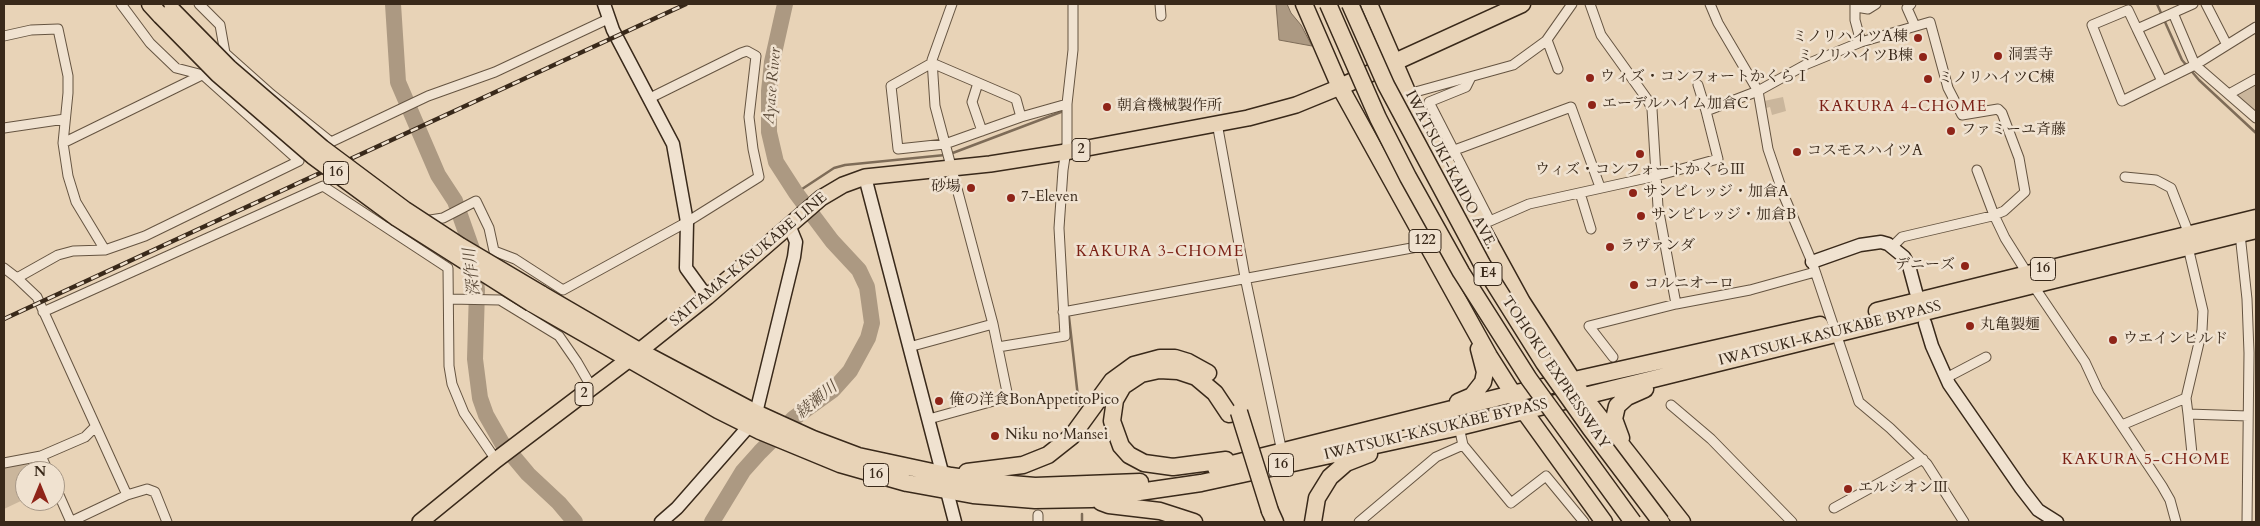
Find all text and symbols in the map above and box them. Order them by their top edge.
place label: ミノリハイツA棟 [1792,29,1908,47]
marker: ミノリハイツA棟 [1912,32,1924,44]
water label: Ayase River [760,47,786,125]
place label: 洞雲寺 [2008,47,2053,65]
place label: ミノリハイツB棟 [1798,48,1913,66]
marker: 洞雲寺 [1992,50,2004,62]
marker: ミノリハイツB棟 [1917,51,1929,63]
place label: ウィズ・コンフォートかくらⅠ [1600,69,1810,87]
place label: ミノリハイツC棟 [1938,70,2054,88]
marker: ウィズ・コンフォートかくらⅠ [1584,72,1596,84]
marker: ミノリハイツC棟 [1922,73,1934,85]
street label: IWATSUKI-KAIDO AVE. [1401,88,1499,252]
place label: エーデルハイム加倉C [1602,96,1748,114]
district label: KAKURA 4-CHOME [1817,97,1989,117]
place label: 朝倉機械製作所 [1117,98,1222,116]
marker: エーデルハイム加倉C [1586,99,1598,111]
marker: 朝倉機械製作所 [1101,101,1113,113]
place label: ファミーユ斉藤 [1961,122,2066,140]
marker: ファミーユ斉藤 [1945,125,1957,137]
road number: 2 [1072,138,1090,162]
place label: コスモスハイツA [1807,143,1923,161]
marker: コスモスハイツA [1791,146,1803,158]
marker: ウィズ・コンフォートかくらⅢ [1634,148,1646,160]
road number: 16 [324,162,348,184]
place label: ウィズ・コンフォートかくらⅢ [1535,162,1745,180]
place label: 砂場 [931,179,961,197]
marker: 砂場 [965,182,977,194]
place label: サンビレッジ・加倉A [1643,184,1789,202]
marker: サンビレッジ・加倉A [1627,187,1639,199]
street label: SAITAMA-KASUKABE LINE [667,189,831,331]
place label: 7-Eleven [1021,189,1078,207]
marker: 7-Eleven [1005,192,1017,204]
place label: サンビレッジ・加倉B [1651,207,1796,225]
marker: サンビレッジ・加倉B [1635,210,1647,222]
road number: 122 [1409,230,1441,252]
place label: ラヴァンダ [1620,238,1695,256]
marker: ラヴァンダ [1604,241,1616,253]
district label: KAKURA 3-CHOME [1074,242,1246,262]
water label: 深作川 [461,247,485,297]
place label: デニーズ [1895,257,1955,275]
road number: 16 [2030,258,2056,280]
marker: デニーズ [1959,260,1971,272]
road number: E4 [1474,262,1502,286]
place label: コルニオーロ [1644,276,1734,294]
marker: コルニオーロ [1628,279,1640,291]
street label: TOHOKU EXPRESSWAY [1497,293,1613,453]
street label: IWATSUKI-KASUKABE BYPASS [1717,298,1943,370]
place label: 丸亀製麺 [1980,317,2040,335]
marker: 丸亀製麺 [1964,320,1976,332]
place label: ウエインヒルド [2123,331,2228,349]
marker: ウエインヒルド [2107,334,2119,346]
water label: 綾瀬川 [792,378,842,424]
road number: 2 [575,382,593,406]
place label: 俺の洋食BonAppetitoPico [949,392,1119,410]
marker: 俺の洋食BonAppetitoPico [933,395,945,407]
street label: IWATSUKI-KASUKABE BYPASS [1322,395,1550,465]
place label: Niku no Mansei [1005,427,1108,445]
marker: Niku no Mansei [989,430,1001,442]
district label: KAKURA 5-CHOME [2060,450,2232,470]
road number: 16 [1268,454,1294,476]
north arrow [15,461,65,511]
text: N [34,462,46,481]
road number: 16 [864,464,888,486]
place label: エルシオンⅢ [1858,480,1948,498]
marker: エルシオンⅢ [1842,483,1854,495]

